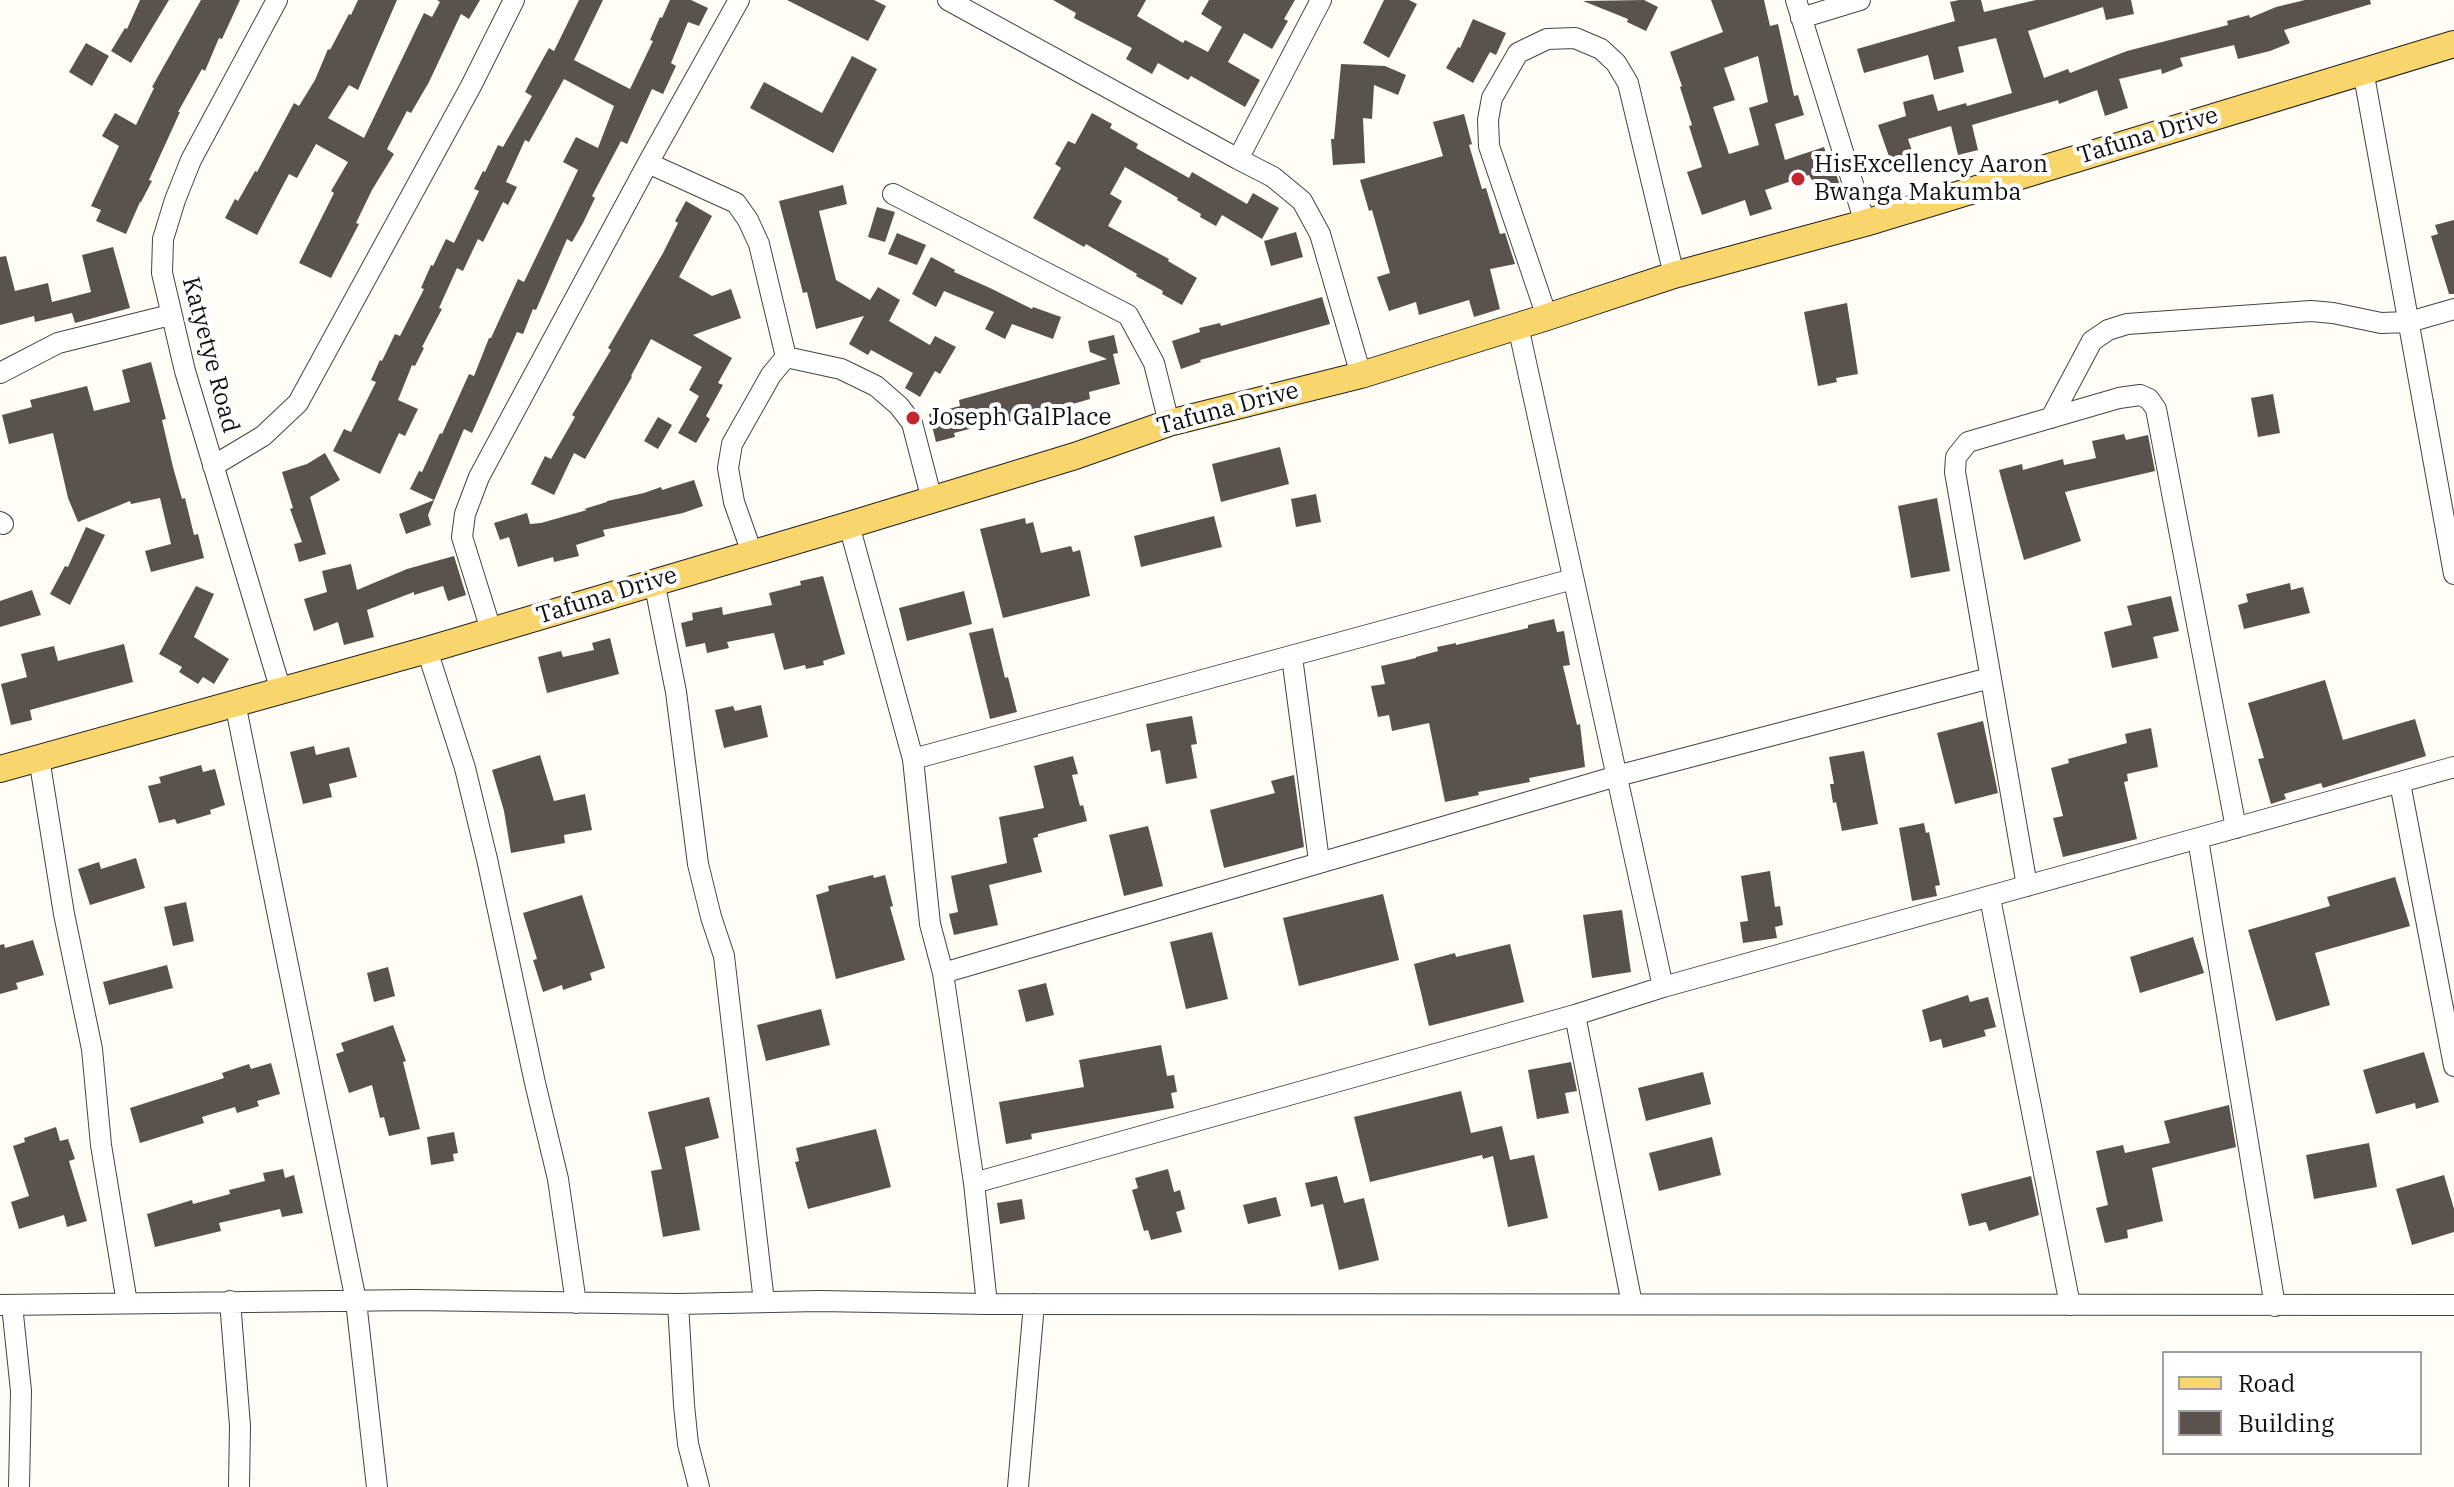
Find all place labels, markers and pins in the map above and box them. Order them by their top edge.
place label: HisExcellency Aaron Bwanga Makumba [1814,151,2048,207]
marker: HisExcellency Aaron Bwanga Makumba [1789,170,1807,188]
place label: Joseph GalPlace [929,404,1111,432]
marker: Joseph GalPlace [904,409,922,427]

